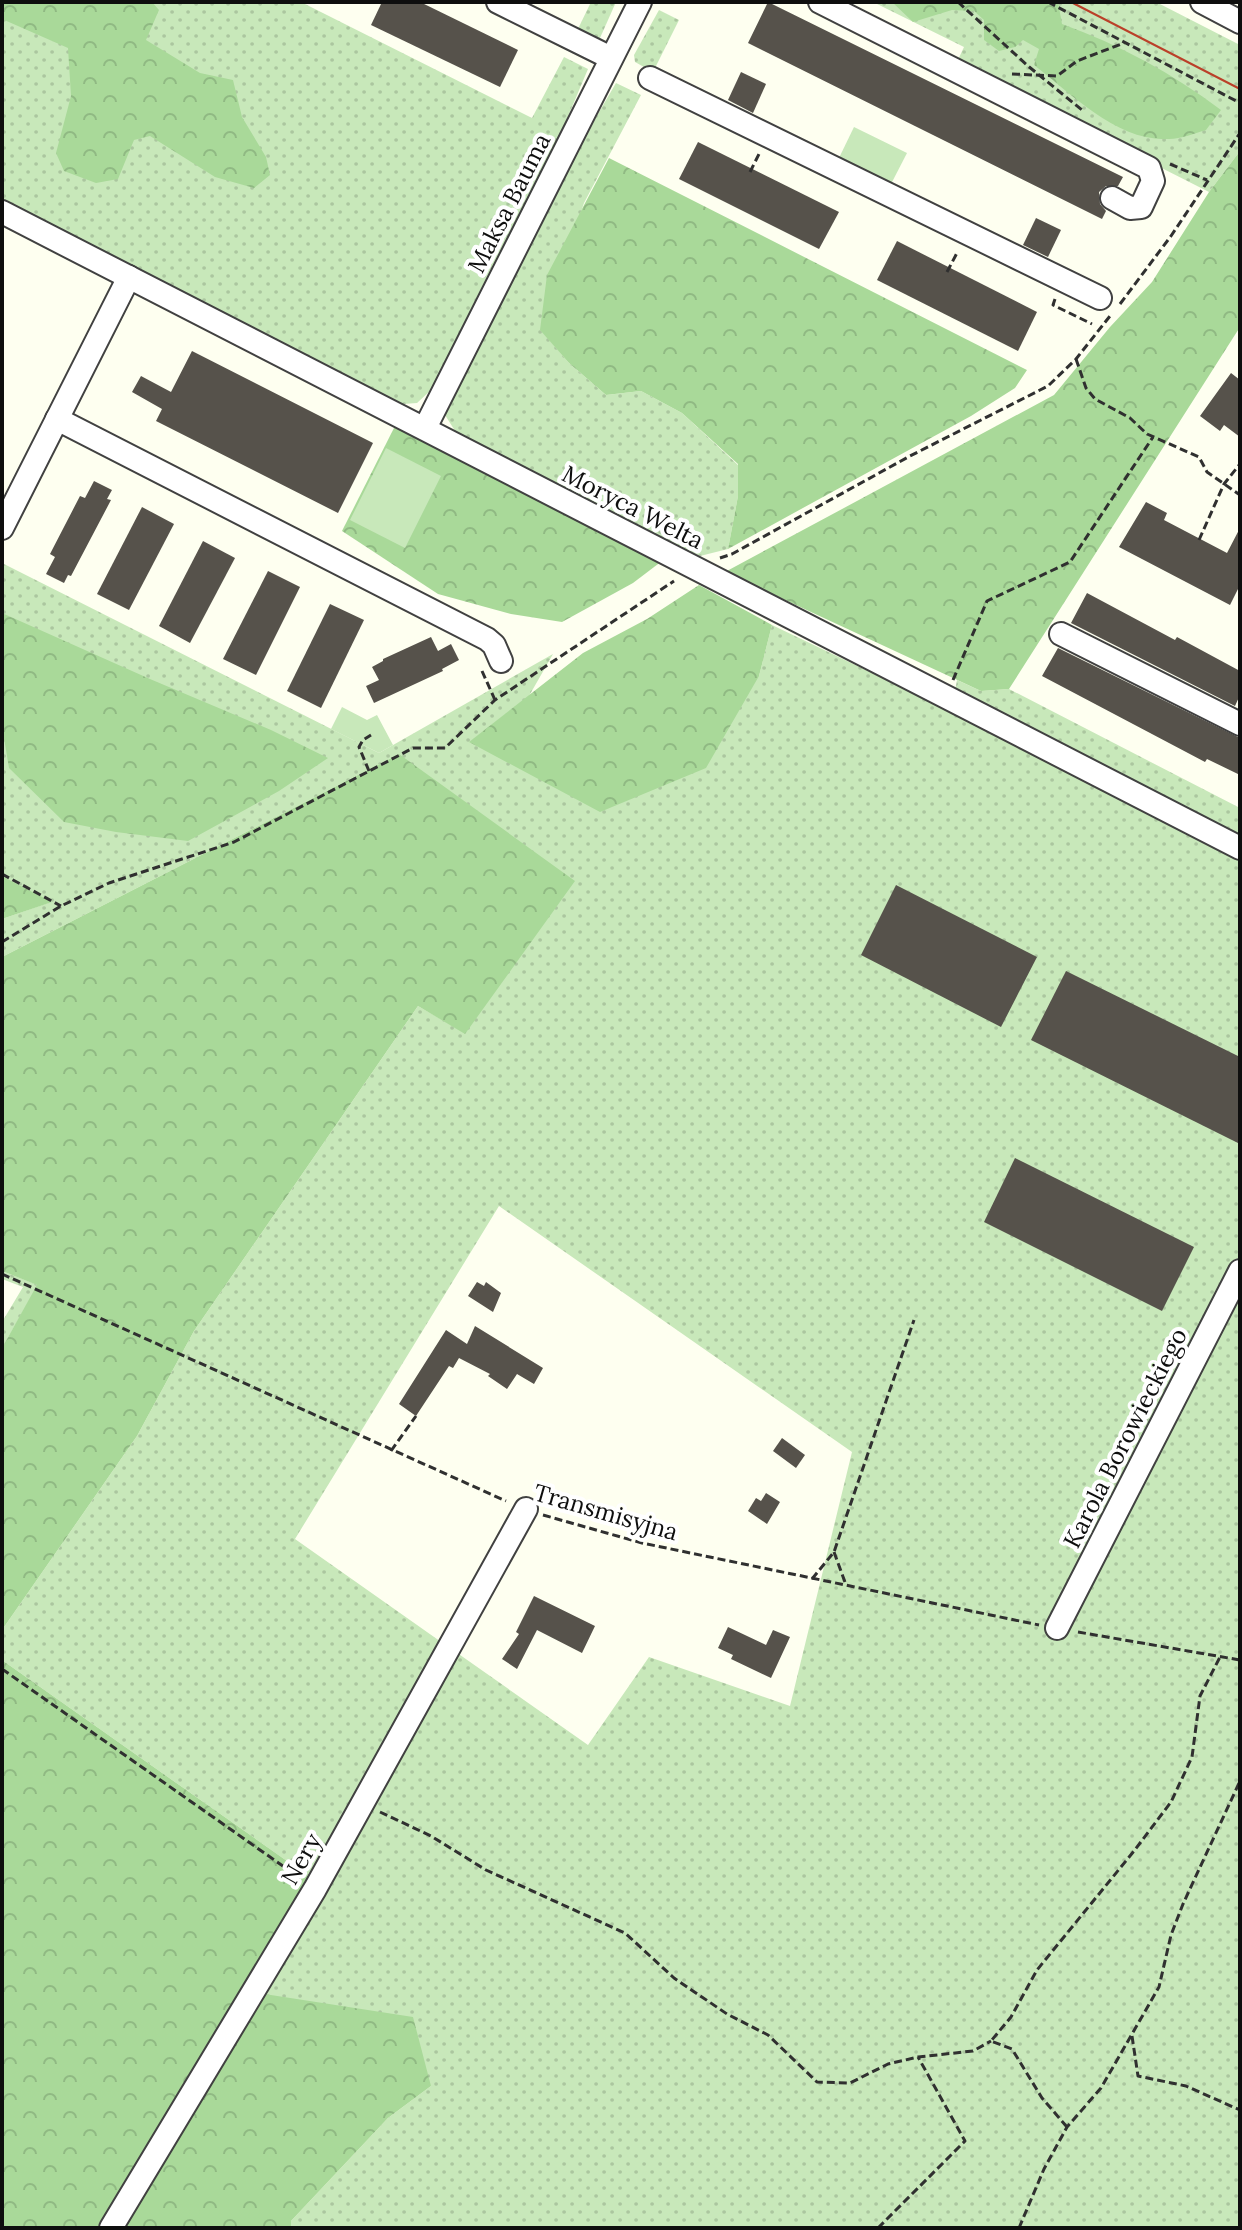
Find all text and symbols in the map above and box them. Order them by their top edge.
street label: Maksa Bauma [461,128,557,278]
street label: Moryca Welta [557,458,709,556]
street label: Karola Borowieckiego [1056,1323,1194,1553]
street label: Transmisyjna [530,1477,682,1547]
street label: Nery [274,1827,328,1890]

